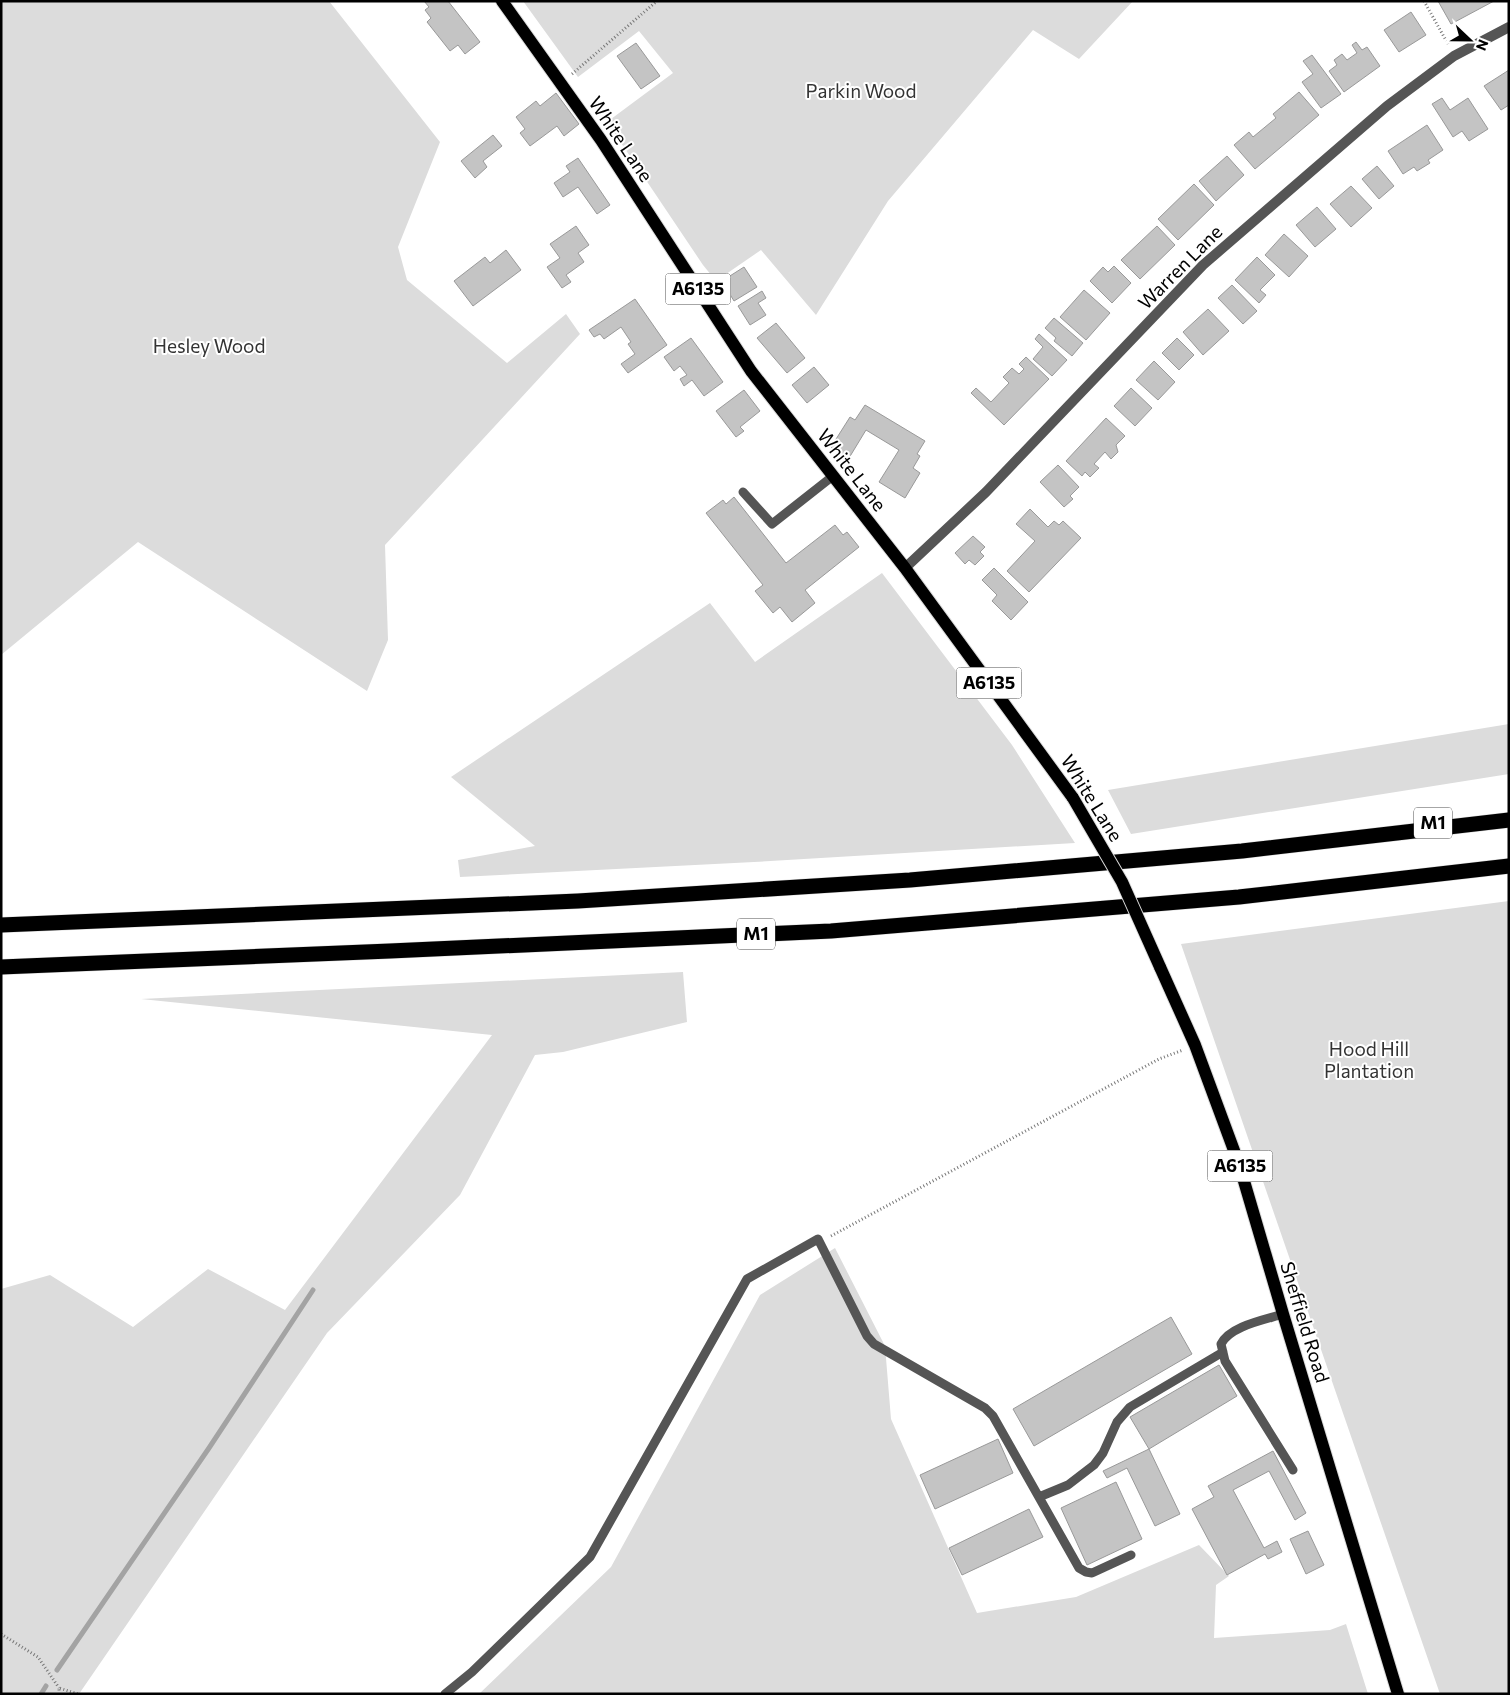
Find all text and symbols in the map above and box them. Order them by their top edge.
north arrow [1445,15,1495,65]
text: N [1473,37,1492,53]
park label: Parkin Wood [806,79,916,102]
street label: White Lane [584,92,658,186]
street label: Warren Lane [1133,220,1226,313]
road number: A6135 [666,274,730,304]
park label: Hesley Wood [153,334,265,357]
street label: White Lane [813,424,892,515]
road number: A6135 [956,668,1022,698]
street label: White Lane [1057,750,1128,845]
road number: M1 [1414,808,1452,838]
road number: M1 [737,919,775,950]
park label: Hood Hill Plantation [1324,1037,1414,1082]
road number: A6135 [1208,1150,1272,1182]
street label: Sheffield Road [1276,1259,1335,1385]

